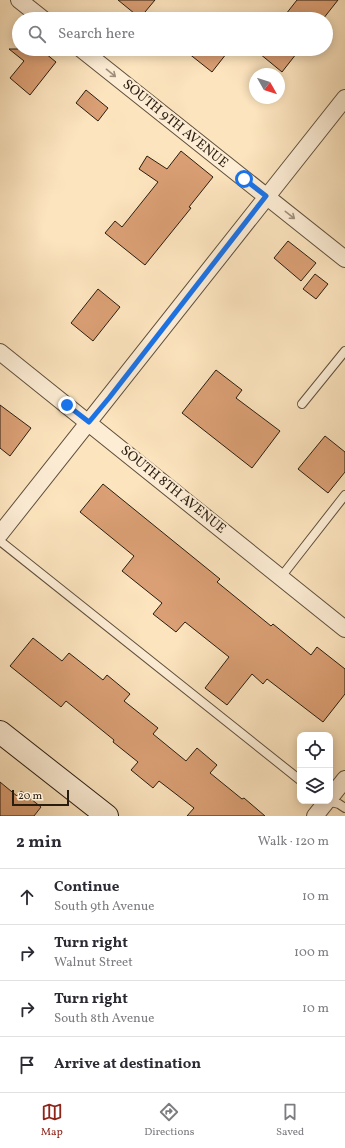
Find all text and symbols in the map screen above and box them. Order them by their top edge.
search box [12,12,333,56]
icon: search [26,23,48,45]
text: Search here [58,24,135,45]
north arrow [249,68,285,104]
one-way arrow [106,69,117,78]
street label: SOUTH 9TH AVENUE [118,75,232,173]
route start [235,170,253,188]
one-way arrow [284,211,295,220]
route end [58,396,76,414]
street label: SOUTH 8TH AVENUE [116,441,230,539]
map controls [297,732,333,804]
button: locate [297,732,333,768]
button: layers [297,768,333,804]
scale bar [12,788,69,807]
text: 20 m [18,789,42,804]
text: 2 min [16,831,62,854]
text: Walk · 120 m [258,833,329,851]
text: Continue [54,877,119,898]
icon: ahead [16,886,38,908]
text: 10 m [302,888,329,906]
text: South 9th Avenue [54,898,155,916]
text: Turn right [54,933,128,954]
icon: right [16,942,38,964]
text: 100 m [294,944,329,962]
text: Walnut Street [54,954,133,972]
text: Turn right [54,989,128,1010]
icon: right [16,998,38,1020]
text: 10 m [302,1000,329,1018]
text: South 8th Avenue [54,1010,154,1028]
icon: arrive [16,1054,38,1076]
text: Arrive at destination [54,1054,201,1075]
tab: Map [41,1101,63,1140]
tab: Directions [144,1101,195,1140]
tab: Saved [276,1101,304,1140]

